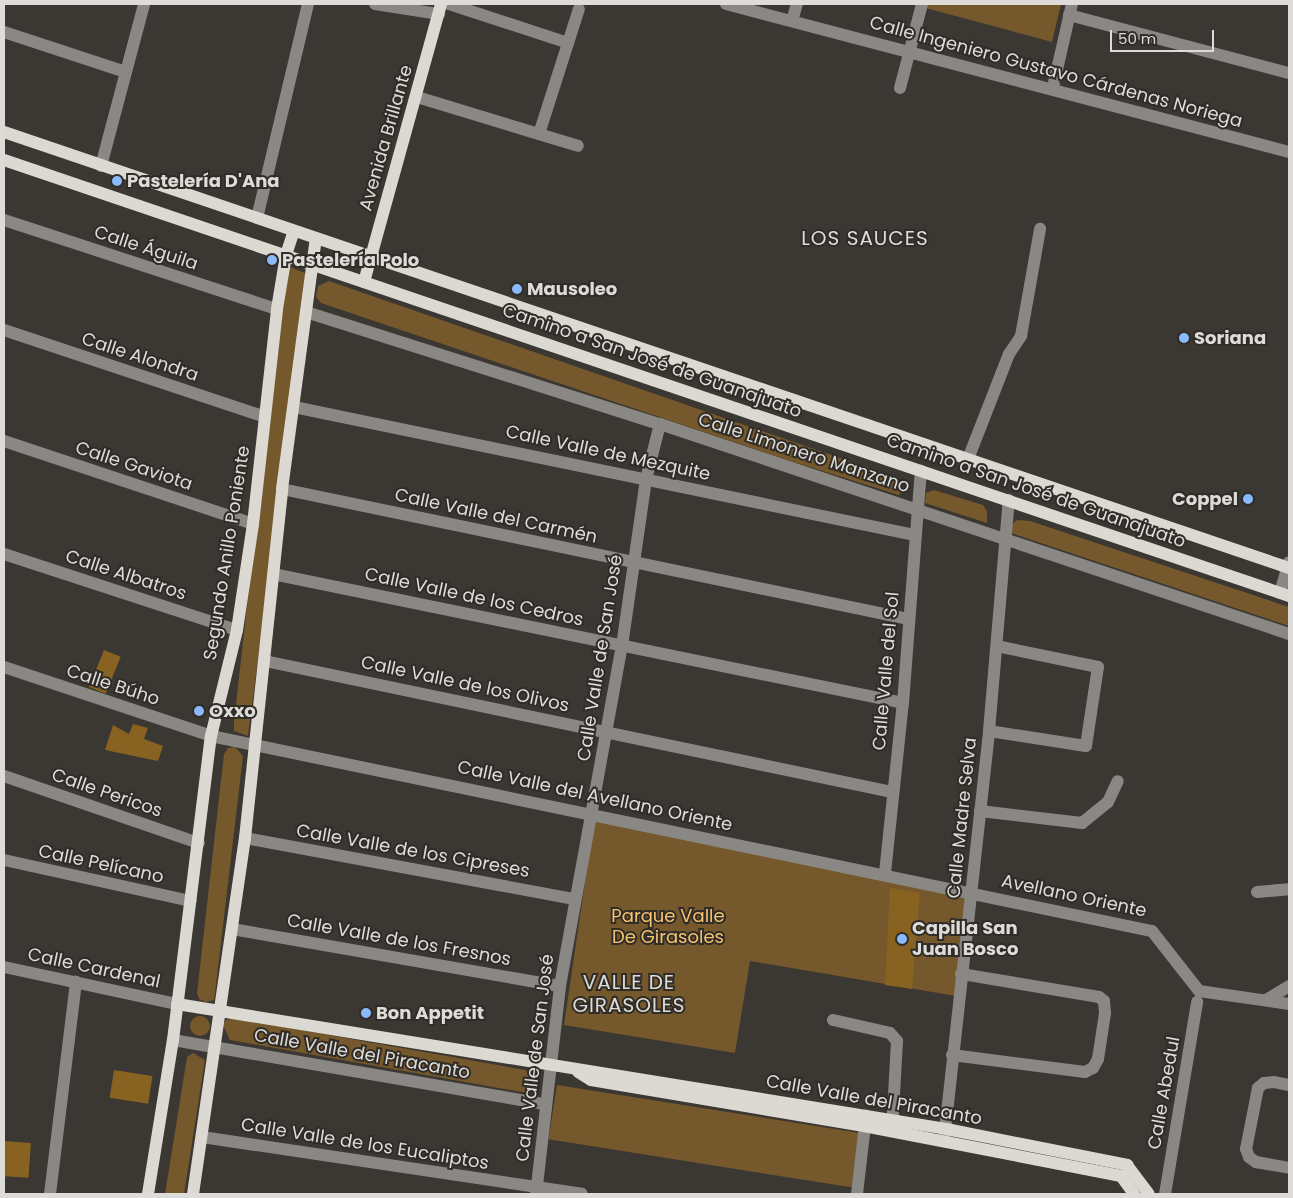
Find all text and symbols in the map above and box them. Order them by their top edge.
street label: Calle Ingeniero Gustavo Cárdenas Noriega [867,12,1245,132]
scale bar [1113,20,1217,52]
text: 50 m [1118,28,1156,49]
street label: Avenida Brillante [355,62,417,214]
place label: Pastelería D'Ana [127,170,279,192]
marker: Pastelería D'Ana [111,175,123,187]
street label: Calle Águila [91,221,201,275]
district label: LOS SAUCES [800,226,930,250]
place label: Pastelería Polo [282,249,419,271]
marker: Pastelería Polo [266,254,278,266]
place label: Mausoleo [527,278,617,300]
marker: Mausoleo [511,283,523,295]
street label: Camino a San José de Guanajuato [500,299,804,423]
place label: Soriana [1194,327,1266,349]
street label: Calle Alondra [79,328,201,386]
marker: Soriana [1178,332,1190,344]
street label: Calle Limonero Manzano [695,409,913,497]
street label: Calle Valle de Mezquite [504,421,712,485]
street label: Camino a San José de Guanajuato [884,429,1188,553]
street label: Calle Gaviota [73,437,195,495]
street label: Segundo Anillo Poniente [199,444,255,662]
street label: Calle Valle del Carmén [393,484,599,548]
place label: Coppel [1172,488,1238,510]
marker: Coppel [1242,493,1254,505]
street label: Calle Albatros [63,545,189,605]
street label: Calle Valle de San José [573,553,627,763]
street label: Calle Valle de los Cedros [363,563,585,631]
street label: Calle Valle del Sol [868,591,904,751]
street label: Calle Valle de los Olivos [359,651,571,717]
street label: Calle Búho [64,660,162,710]
place label: Oxxo [209,700,256,722]
marker: Oxxo [193,705,205,717]
street label: Calle Madre Selva [943,736,981,900]
street label: Calle Valle del Avellano Oriente [456,756,734,836]
street label: Calle Pericos [49,764,165,822]
street label: Calle Valle de los Cipreses [295,820,531,882]
street label: Calle Pelícano [36,840,166,888]
street label: Avellano Oriente [999,870,1149,922]
park label: Parque Valle De Girasoles [611,906,725,949]
street label: Calle Valle de los Fresnos [285,910,513,970]
place label: Capilla San Juan Bosco [912,918,1018,961]
marker: Capilla San Juan Bosco [896,933,908,945]
street label: Calle Cardenal [26,943,162,993]
street label: Calle Valle de San José [512,953,558,1163]
district label: VALLE DE GIRASOLES [571,971,687,1018]
place label: Bon Appetit [376,1002,484,1024]
marker: Bon Appetit [360,1007,372,1019]
street label: Calle Valle del Piracanto [252,1024,472,1084]
street label: Calle Abedul [1143,1035,1185,1151]
street label: Calle Valle del Piracanto [764,1070,984,1130]
street label: Calle Valle de los Eucaliptos [240,1114,490,1174]

